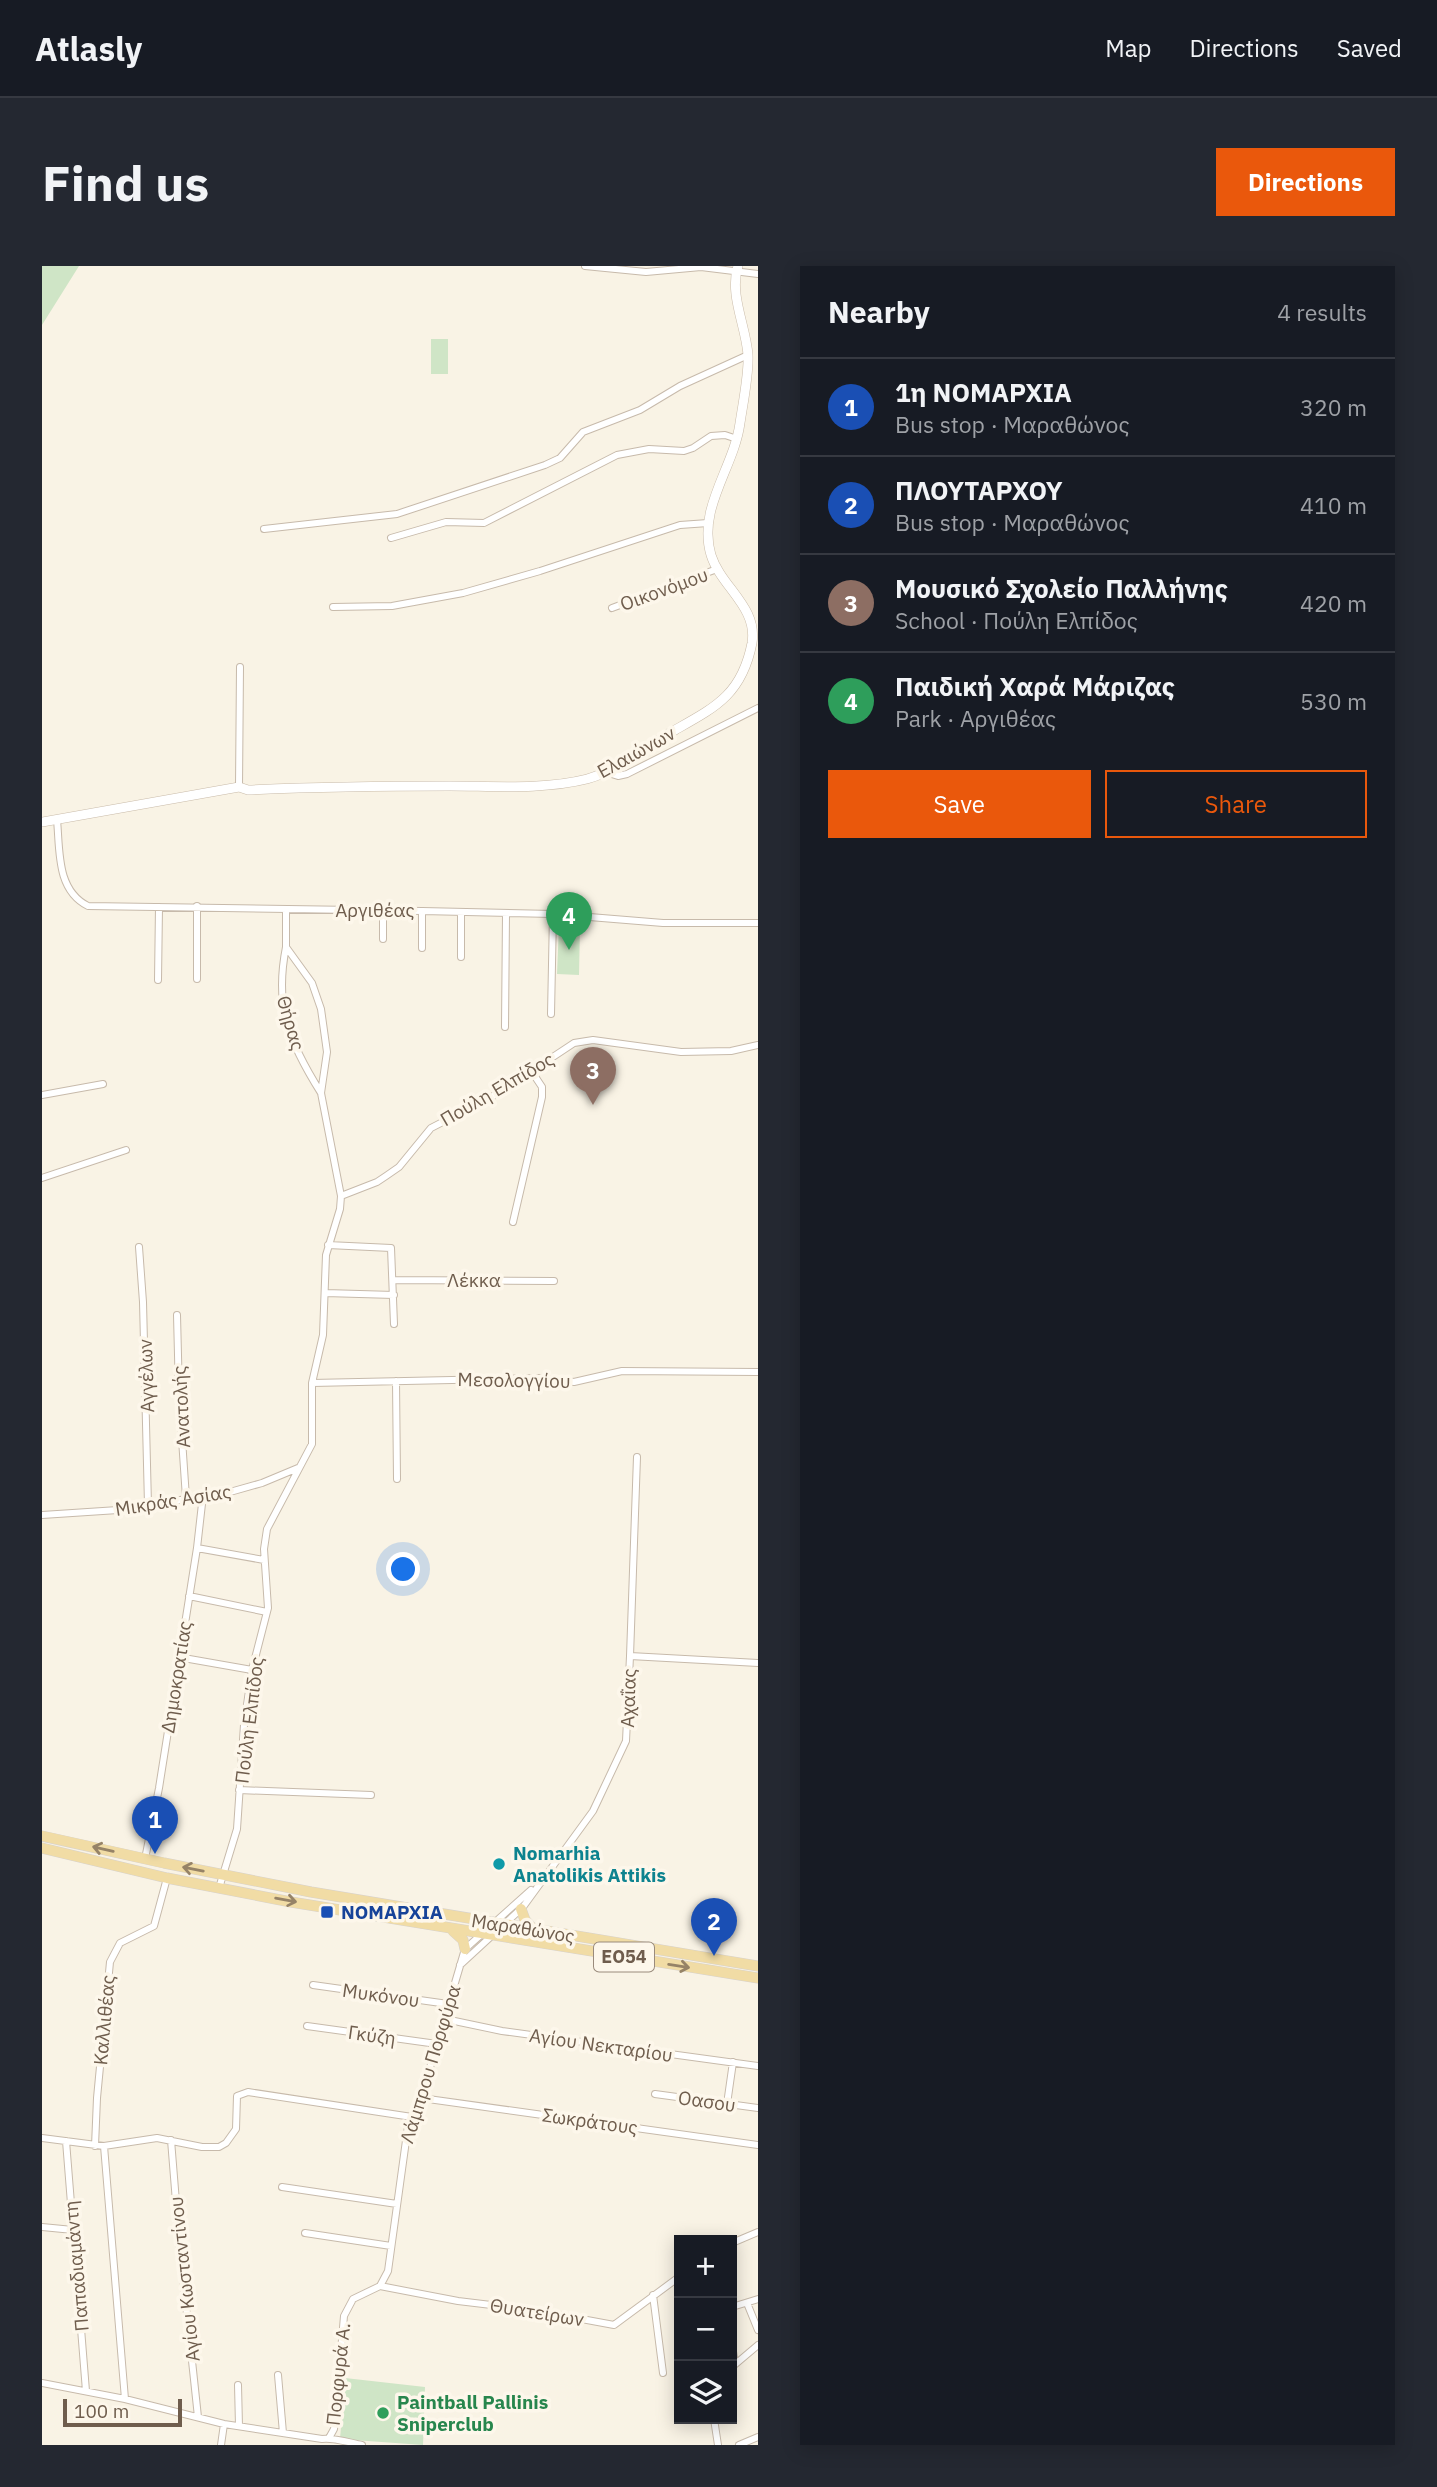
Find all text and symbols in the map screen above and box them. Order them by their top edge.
text: Atlasly [35,27,142,70]
text: Map [1105,32,1151,64]
text: Directions [1189,32,1299,64]
text: Saved [1337,32,1402,64]
button: Directions [1216,148,1395,216]
text: Find us [42,151,209,214]
text: Nearby [828,292,930,331]
text: 4 results [1277,297,1367,327]
text: 1η ΝΟΜΑΡΧΙΑ [895,375,1072,409]
text: 1 [844,392,858,422]
text: 320 m [1300,392,1367,422]
text: Bus stop · Μαραθώνος [895,409,1130,439]
text: ΠΛΟΥΤΑΡΧΟΥ [895,473,1063,507]
text: 2 [844,490,858,520]
text: 410 m [1300,490,1367,520]
text: Bus stop · Μαραθώνος [895,507,1130,537]
street label: Οικονόμου [617,562,711,616]
text: Μουσικό Σχολείο Παλλήνης [895,571,1228,605]
text: 3 [844,588,858,618]
text: 420 m [1300,588,1367,618]
text: School · Πούλη Ελπίδος [895,605,1138,635]
text: Παιδική Χαρά Μάριζας [895,669,1175,703]
text: 4 [844,686,858,716]
text: 530 m [1300,686,1367,716]
text: Park · Αργιθέας [895,703,1056,733]
street label: Ελαιώνων [593,721,679,783]
button: Save [828,770,1091,838]
button: Share [1105,770,1367,838]
pin: 4 [546,892,592,950]
street label: Αργιθέας [335,898,415,922]
street label: Θήρας [272,993,310,1053]
street label: Πούλη Ελπίδος [436,1047,558,1131]
pin: 3 [570,1047,616,1105]
street label: Λέκκα [447,1268,501,1292]
street label: Αγγέλων [133,1338,159,1413]
street label: Ανατολής [167,1365,195,1449]
street label: Μεσολογγίου [457,1367,571,1393]
street label: Μικράς Ασίας [113,1479,233,1521]
your location [386,1552,420,1586]
street label: Δημοκρατίας [155,1619,197,1735]
street label: Πούλη Ελπίδος [229,1655,269,1785]
street label: Αχαΐας [615,1668,641,1728]
pin: 1 [132,1796,178,1854]
place label: Nomarhia Anatolikis Attikis [513,1841,666,1887]
one-way arrow [92,1842,115,1855]
marker: Nomarhia Anatolikis Attikis [491,1856,507,1872]
one-way arrow [182,1861,205,1875]
one-way arrow [274,1894,296,1908]
pin: 2 [691,1898,737,1956]
place label: ΝΟΜΑΡΧΙΑ [341,1900,443,1924]
marker: ΝΟΜΑΡΧΙΑ [319,1904,335,1920]
street label: Μαραθώνος [470,1908,576,1948]
road number: ΕΟ54 [594,1942,654,1972]
one-way arrow [667,1960,690,1973]
street label: Καλλιθέας [88,1974,120,2066]
street label: Μυκόνου [341,1978,421,2012]
street label: Λάμπρου Πορφύρα [394,1982,466,2146]
street label: Γκύζη [347,2020,397,2050]
street label: Αγίου Νεκταρίου [528,2023,674,2067]
street label: Οασου [677,2085,737,2117]
street label: Σωκράτους [541,2102,639,2140]
street label: Αγίου Κωσταντίνου [163,2195,205,2363]
street label: Παπαδιαμάντη [58,2200,94,2332]
map controls [674,2235,737,2424]
button: + [674,2235,737,2298]
street label: Θυατείρων [488,2293,586,2331]
button: − [674,2298,737,2361]
street label: Πορφυρά Α. [321,2321,355,2427]
button: layers [674,2361,737,2424]
place label: Paintball Pallinis Sniperclub [397,2390,548,2436]
scale bar [63,2396,182,2428]
text: 100 m [74,2399,129,2423]
marker: Paintball Pallinis Sniperclub [375,2405,391,2421]

